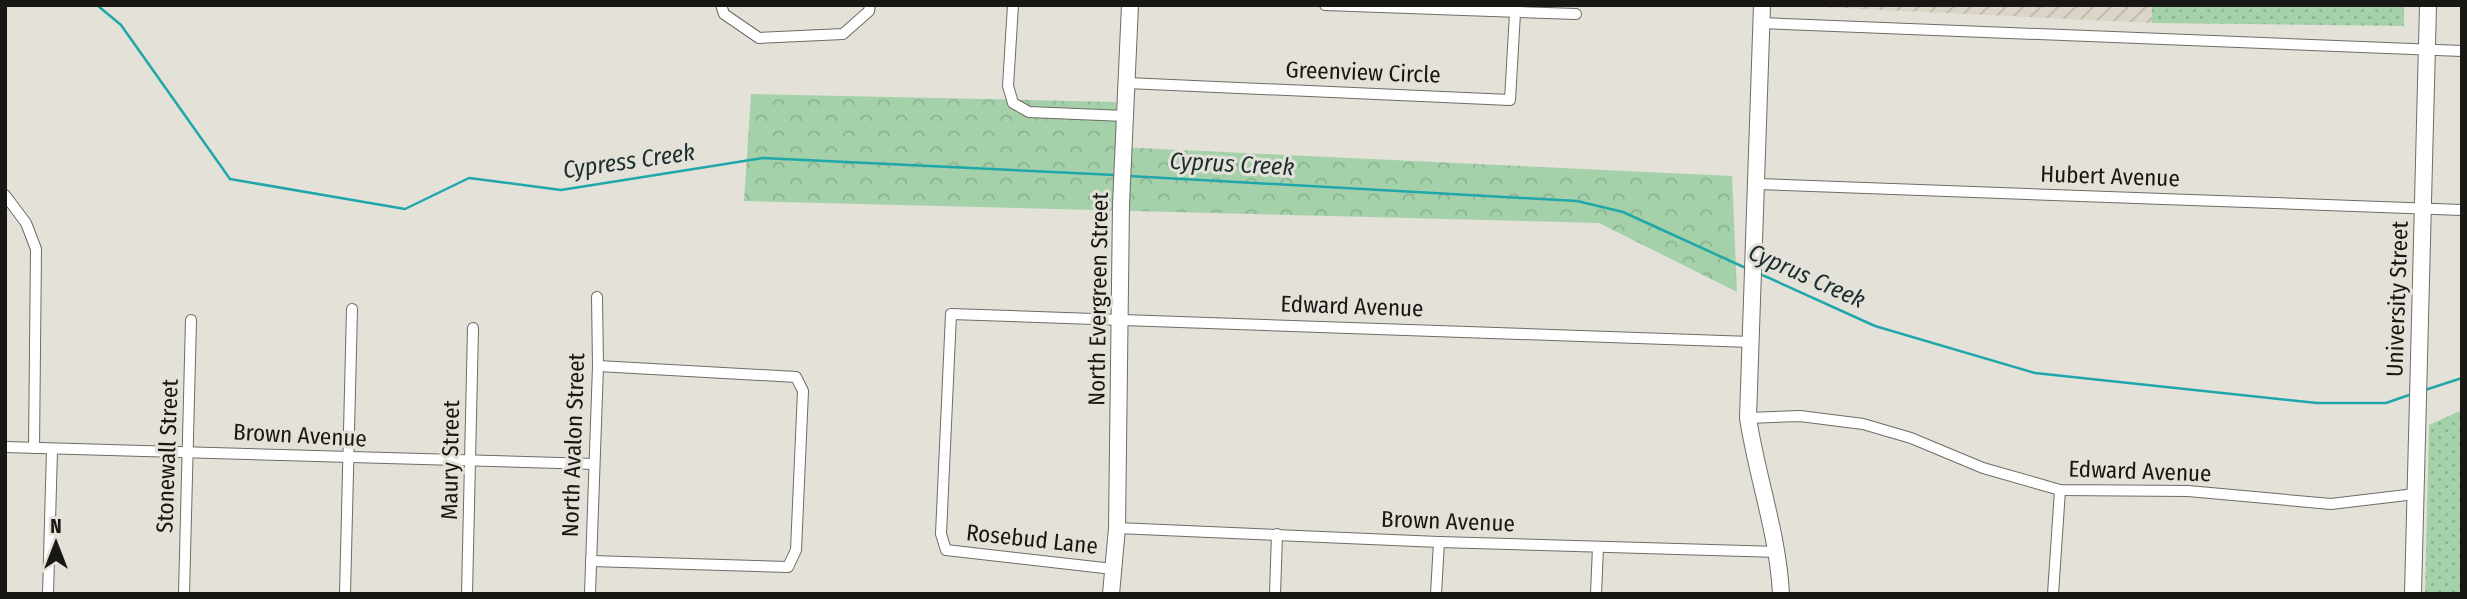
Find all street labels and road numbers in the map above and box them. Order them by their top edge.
street label: Greenview Circle [1285,55,1441,89]
street label: Hubert Avenue [2040,160,2180,192]
street label: North Evergreen Street [1082,191,1114,406]
street label: University Street [2380,220,2414,377]
street label: Edward Avenue [1280,290,1424,322]
street label: North Avalon Street [556,352,590,538]
street label: Stonewall Street [150,378,184,533]
street label: Maury Street [435,399,465,520]
street label: Brown Avenue [232,418,368,452]
street label: Edward Avenue [2068,455,2212,487]
street label: Brown Avenue [1381,505,1515,537]
street label: Rosebud Lane [965,518,1099,560]

